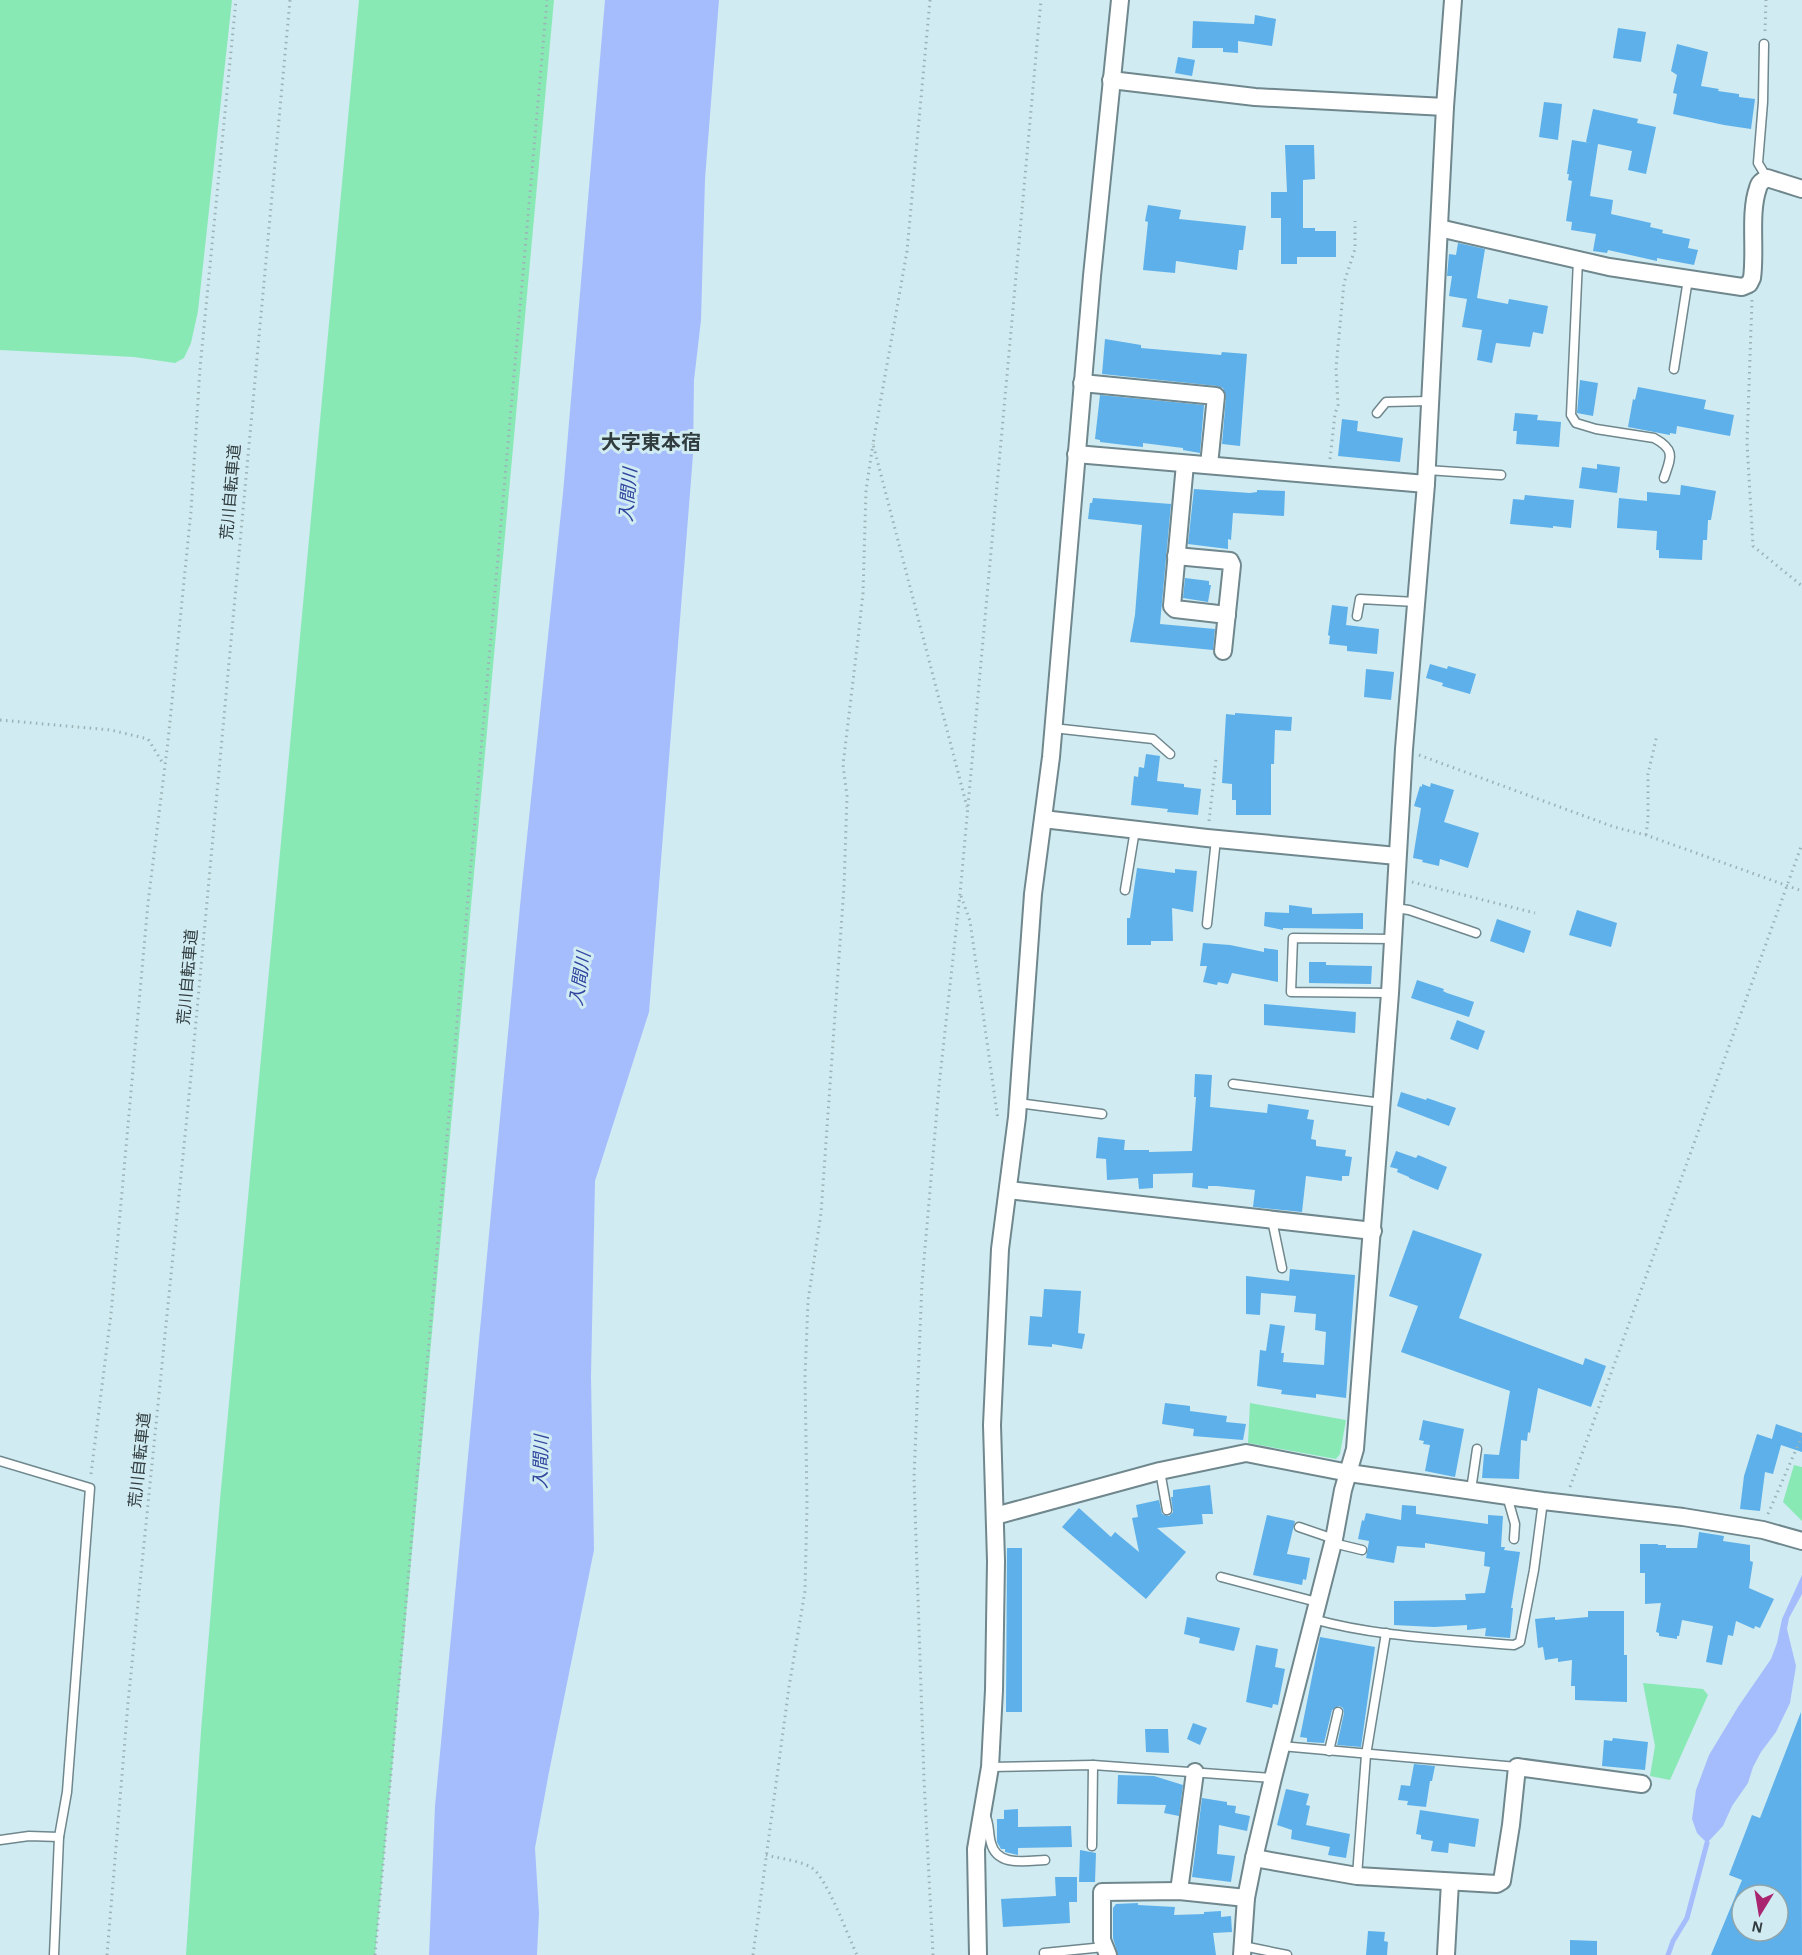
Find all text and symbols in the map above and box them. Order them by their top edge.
district label: 大字東本宿 [601,432,701,453]
street label: 荒川自転車道 [218,443,243,541]
water label: 入間川 [617,465,640,523]
street label: 荒川自転車道 [175,928,200,1026]
water label: 入間川 [567,949,594,1007]
street label: 荒川自転車道 [126,1411,153,1509]
water label: 入間川 [532,1433,552,1489]
north arrow [1730,1883,1790,1943]
text: N [1750,1918,1764,1936]

